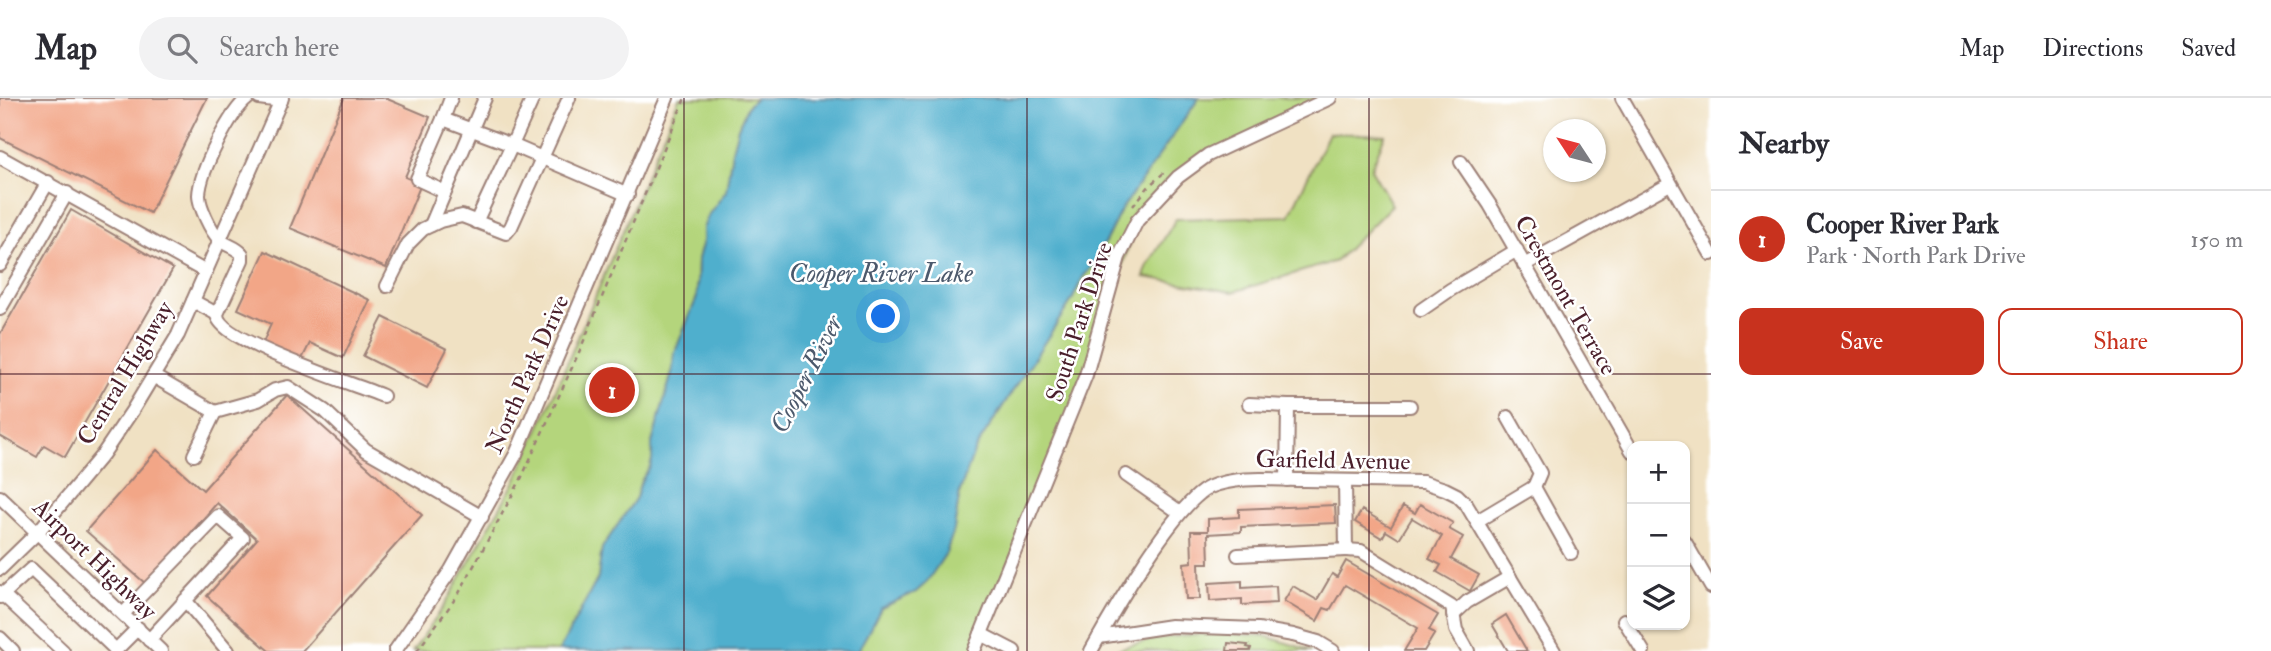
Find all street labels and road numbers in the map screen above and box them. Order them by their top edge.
street label: Crestmont Terrace [1507,210,1624,381]
street label: South Park Drive [1039,238,1120,406]
street label: North Park Drive [479,290,576,458]
street label: Central Highway [70,295,181,451]
street label: Garfield Avenue [1255,444,1411,477]
street label: Airport Highway [25,492,164,627]

